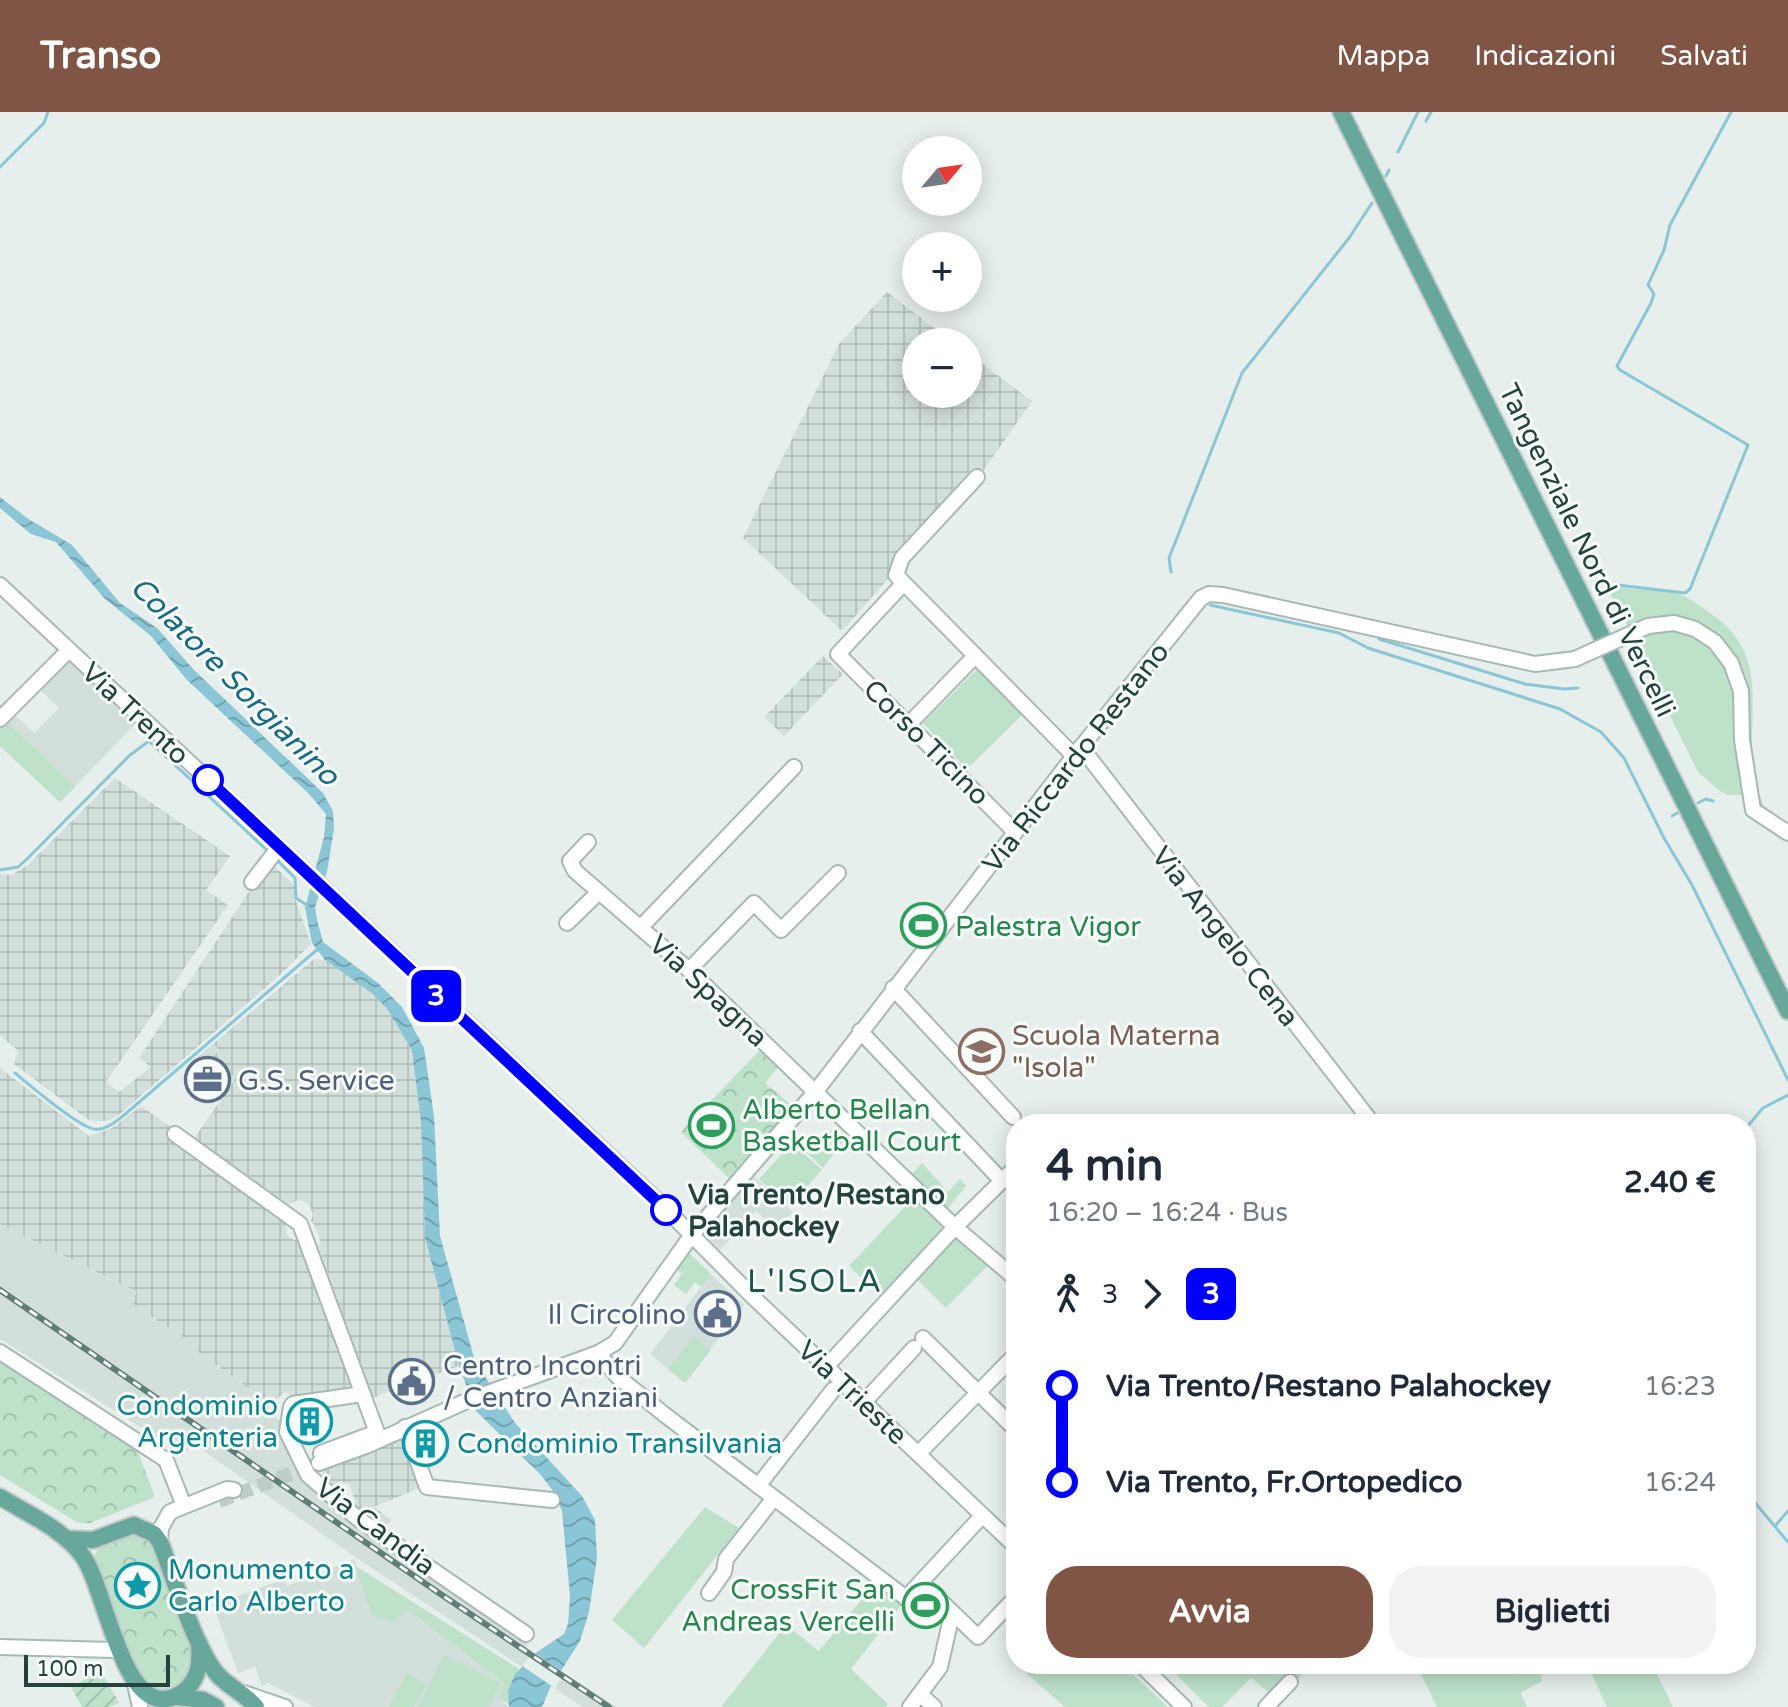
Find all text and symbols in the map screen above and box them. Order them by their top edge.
text: Transo [40,33,161,79]
text: Mappa [1336,39,1430,73]
text: Indicazioni [1474,39,1616,73]
text: Salvati [1660,39,1748,73]
north arrow [902,136,982,216]
map controls [902,136,982,408]
button: + [902,232,982,312]
button: − [902,328,982,408]
street label: Tangenziale Nord di Vercelli [1491,378,1683,723]
water label: Colatore Sorgianino [122,569,348,795]
street label: Via Riccardo Restano [975,635,1176,880]
street label: Via Trento [74,655,196,772]
street label: Corso Ticino [856,673,996,813]
unlabelled marker [193,765,223,795]
street label: Via Angelo Cena [1144,840,1306,1034]
sports icon: Palestra Vigor [900,902,948,950]
place label: Palestra Vigor [955,910,1141,944]
street label: Via Spagna [642,927,775,1054]
line badge: 3 [410,970,462,1022]
text: 3 [427,979,445,1013]
place label: Scuola Materna "Isola" [1012,1019,1221,1085]
school or university icon: Scuola Materna "Isola" [957,1027,1005,1075]
office icon: G.S. Service [183,1056,231,1104]
place label: G.S. Service [238,1064,395,1098]
place label: Alberto Bellan Basketball Court [742,1093,962,1159]
sports icon: Alberto Bellan Basketball Court [687,1101,735,1149]
text: 4 min [1046,1140,1163,1193]
text: 2.40 € [1624,1164,1716,1201]
place label: Via Trento/Restano Palahockey [688,1178,945,1244]
marker: Via Trento/Restano Palahockey [651,1195,681,1225]
text: 16:20 – 16:24 · Bus [1046,1197,1288,1228]
district label: L'ISOLA [747,1263,883,1301]
icon: walk [1046,1272,1090,1316]
icon: forward [1130,1272,1174,1316]
text: 3 [1202,1277,1220,1311]
text: 3 [1102,1279,1118,1310]
public building icon: Il Circolino [693,1290,741,1338]
place label: Il Circolino [547,1298,686,1332]
street label: Via Trieste [790,1333,914,1452]
place label: Centro Incontri / Centro Anziani [443,1349,658,1415]
public building icon: Centro Incontri / Centro Anziani [388,1357,436,1405]
text: Via Trento/Restano Palahockey [1106,1368,1551,1405]
text: 16:23 [1644,1371,1716,1402]
place label: Condominio Argenteria [116,1389,278,1455]
building icon: Condominio Argenteria [285,1397,333,1445]
building icon: Condominio Transilvania [402,1419,450,1467]
place label: Condominio Transilvania [457,1427,782,1461]
text: Via Trento, Fr.Ortopedico [1106,1464,1462,1501]
text: 16:24 [1644,1467,1716,1498]
street label: Via Candia [309,1471,442,1583]
place label: Monumento a Carlo Alberto [168,1553,354,1619]
place icon: Monumento a Carlo Alberto [113,1561,161,1609]
button: Avvia [1046,1566,1373,1658]
button: Biglietti [1389,1566,1716,1658]
place label: CrossFit San Andreas Vercelli [681,1573,895,1639]
sports icon: CrossFit San Andreas Vercelli [902,1581,950,1629]
scale bar [24,1651,170,1687]
text: 100 m [36,1656,103,1682]

